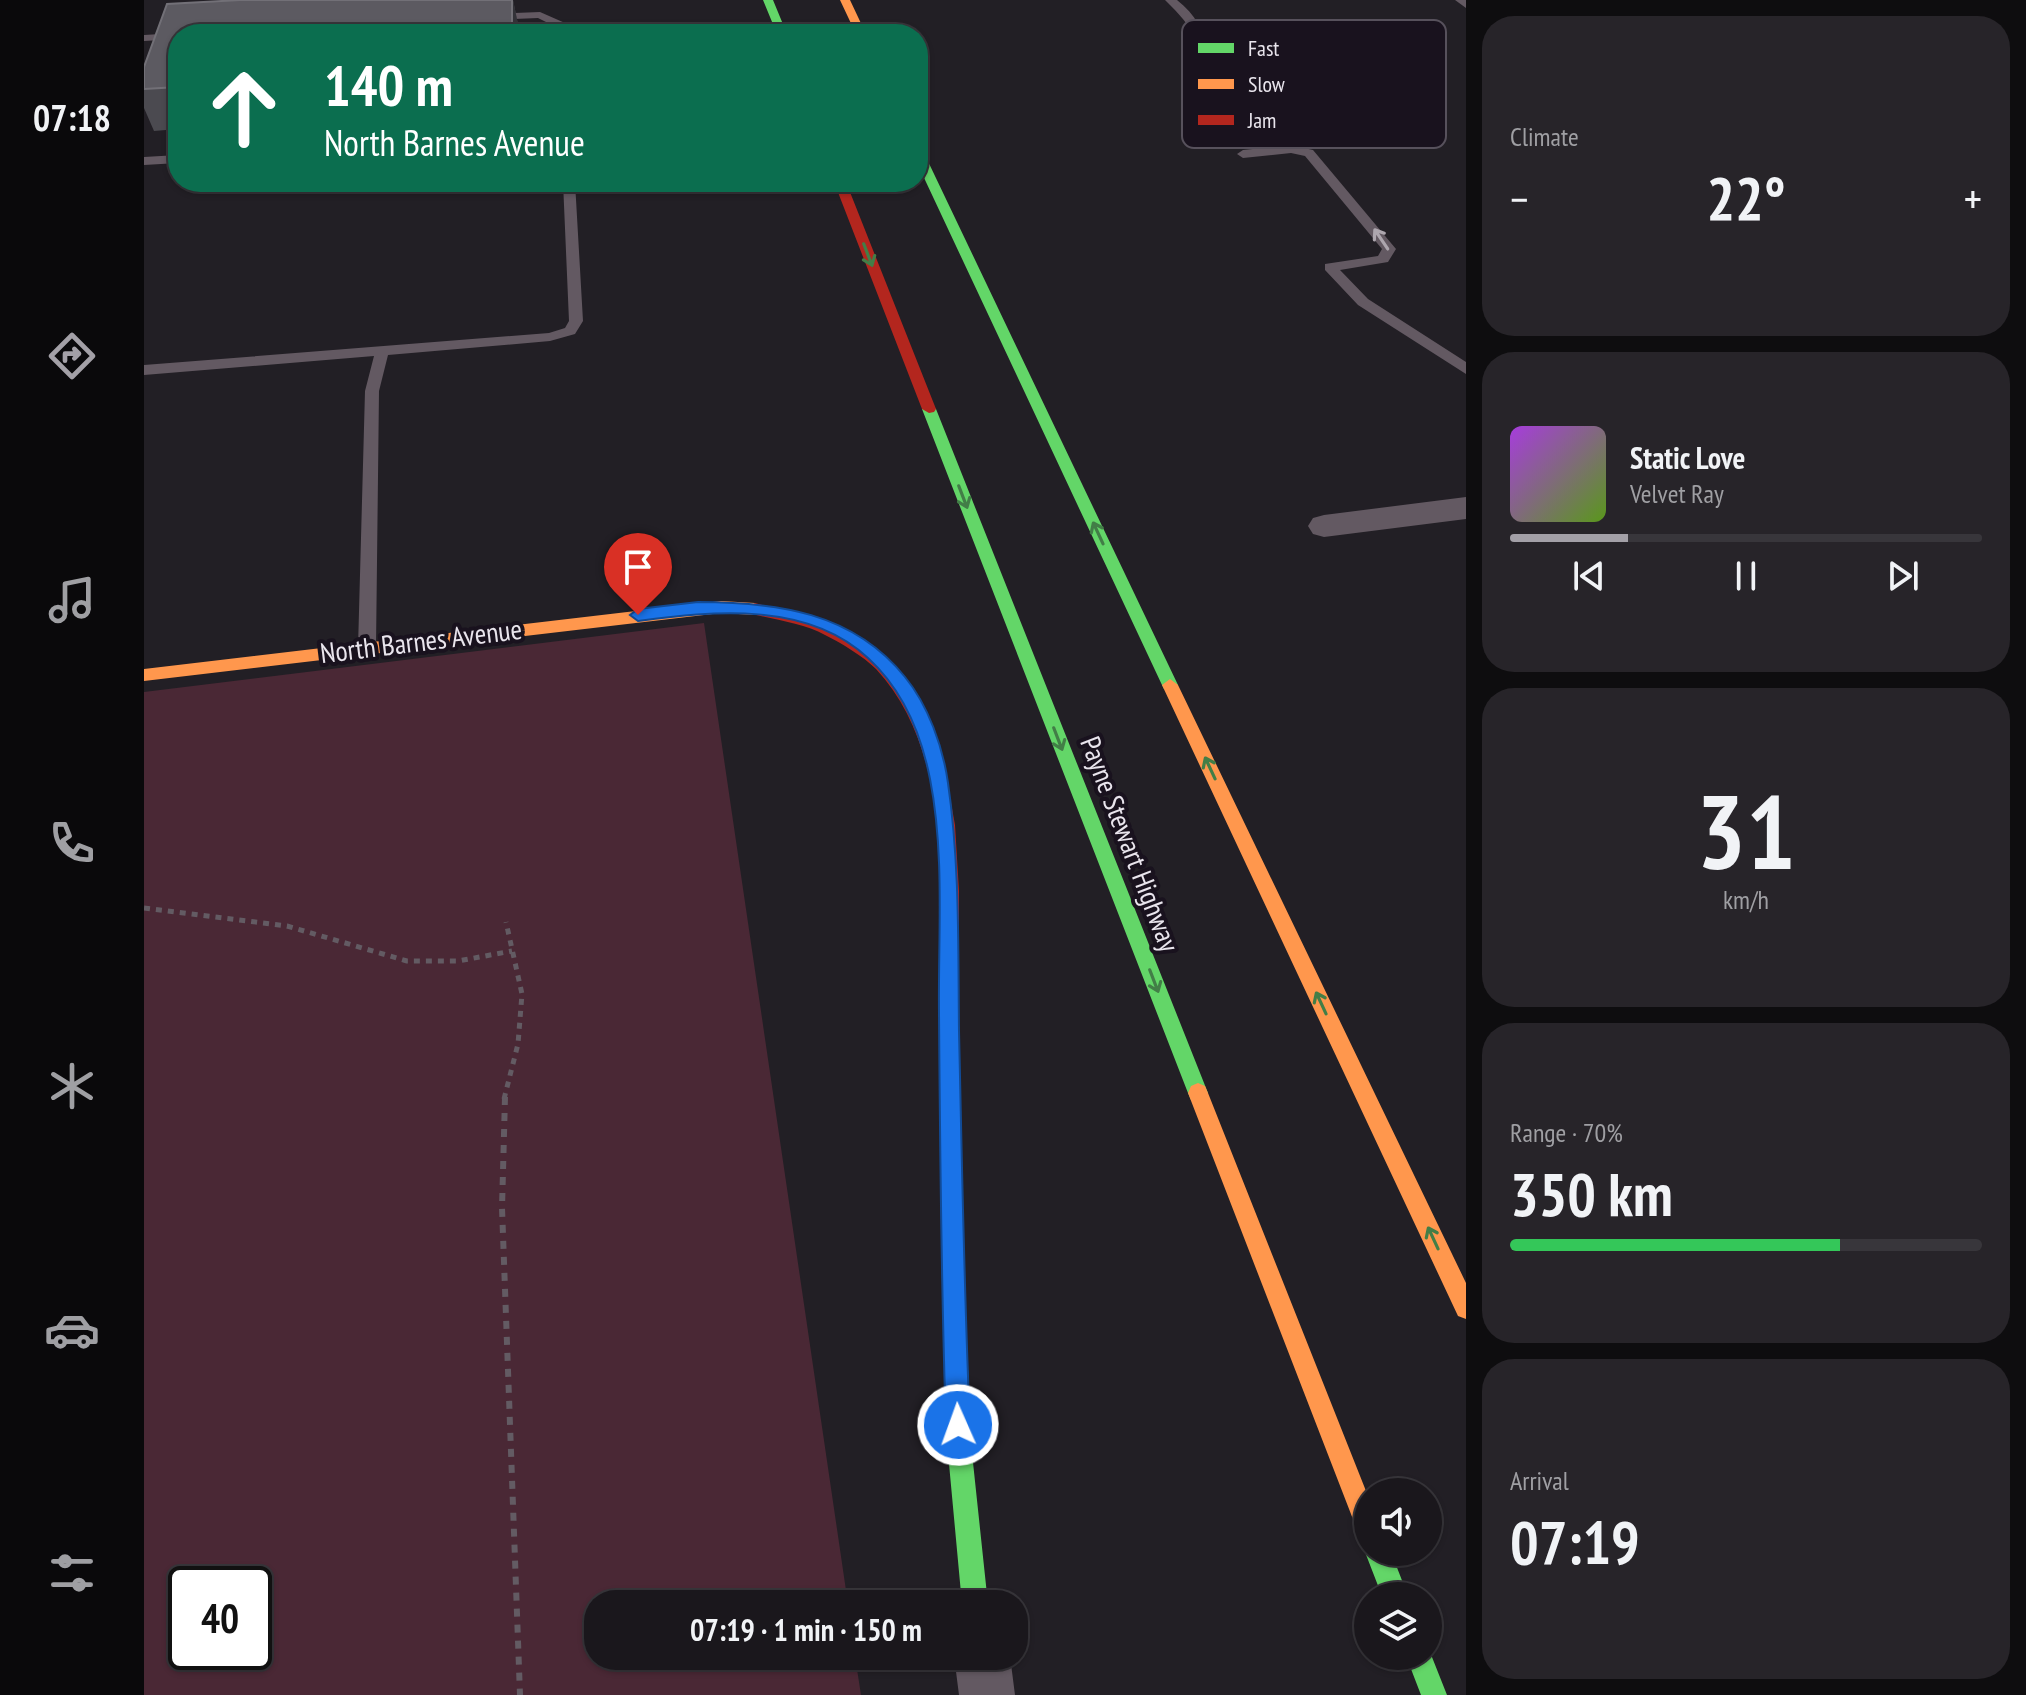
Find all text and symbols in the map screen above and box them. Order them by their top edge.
legend [1182,20,1446,148]
text: Fast [1248,34,1279,62]
text: 140 m [324,49,453,121]
icon: ahead [192,56,296,160]
text: Slow [1248,70,1285,98]
text: 07:18 [33,94,111,141]
text: Jam [1247,106,1276,134]
text: North Barnes Avenue [324,119,585,166]
text: Climate [1510,120,1579,153]
text: 22° [1706,159,1786,237]
text: − [1510,170,1528,227]
text: + [1964,170,1982,227]
one-way arrow [1373,229,1389,251]
one-way arrow [862,242,876,267]
icon: directions [44,328,100,384]
text: Static Love [1630,438,1745,477]
text: Velvet Ray [1630,477,1724,510]
one-way arrow [957,484,971,509]
one-way arrow [1090,521,1105,545]
pin [604,533,672,615]
icon: arrive [616,545,660,589]
icon: previous [1567,554,1611,598]
icon: pause [1724,554,1768,598]
icon: next [1881,554,1925,598]
icon: music [44,572,100,628]
street label: North Barnes Avenue [318,610,524,671]
one-way arrow [1052,726,1067,751]
street label: Payne Stewart Highway [1072,731,1189,957]
one-way arrow [1202,756,1217,780]
text: 31 [1696,763,1796,898]
icon: phone [44,815,100,871]
text: km/h [1723,883,1769,916]
one-way arrow [1147,968,1162,993]
one-way arrow [1313,991,1328,1015]
icon: climate [44,1058,100,1114]
text: Range · 70% [1510,1116,1623,1149]
text: 350 km [1510,1155,1673,1233]
one-way arrow [1425,1226,1440,1250]
icon: car [44,1302,100,1358]
position arrow [916,1383,1000,1467]
text: Arrival [1510,1464,1569,1497]
map controls [1354,1478,1442,1670]
button: sound [1354,1478,1442,1566]
text: 07:19 [1510,1503,1640,1581]
icon: filters [44,1545,100,1601]
speed limit sign: 40 [168,1566,272,1670]
button: layers [1354,1582,1442,1670]
text: 07:19 · 1 min · 150 m [690,1610,922,1649]

